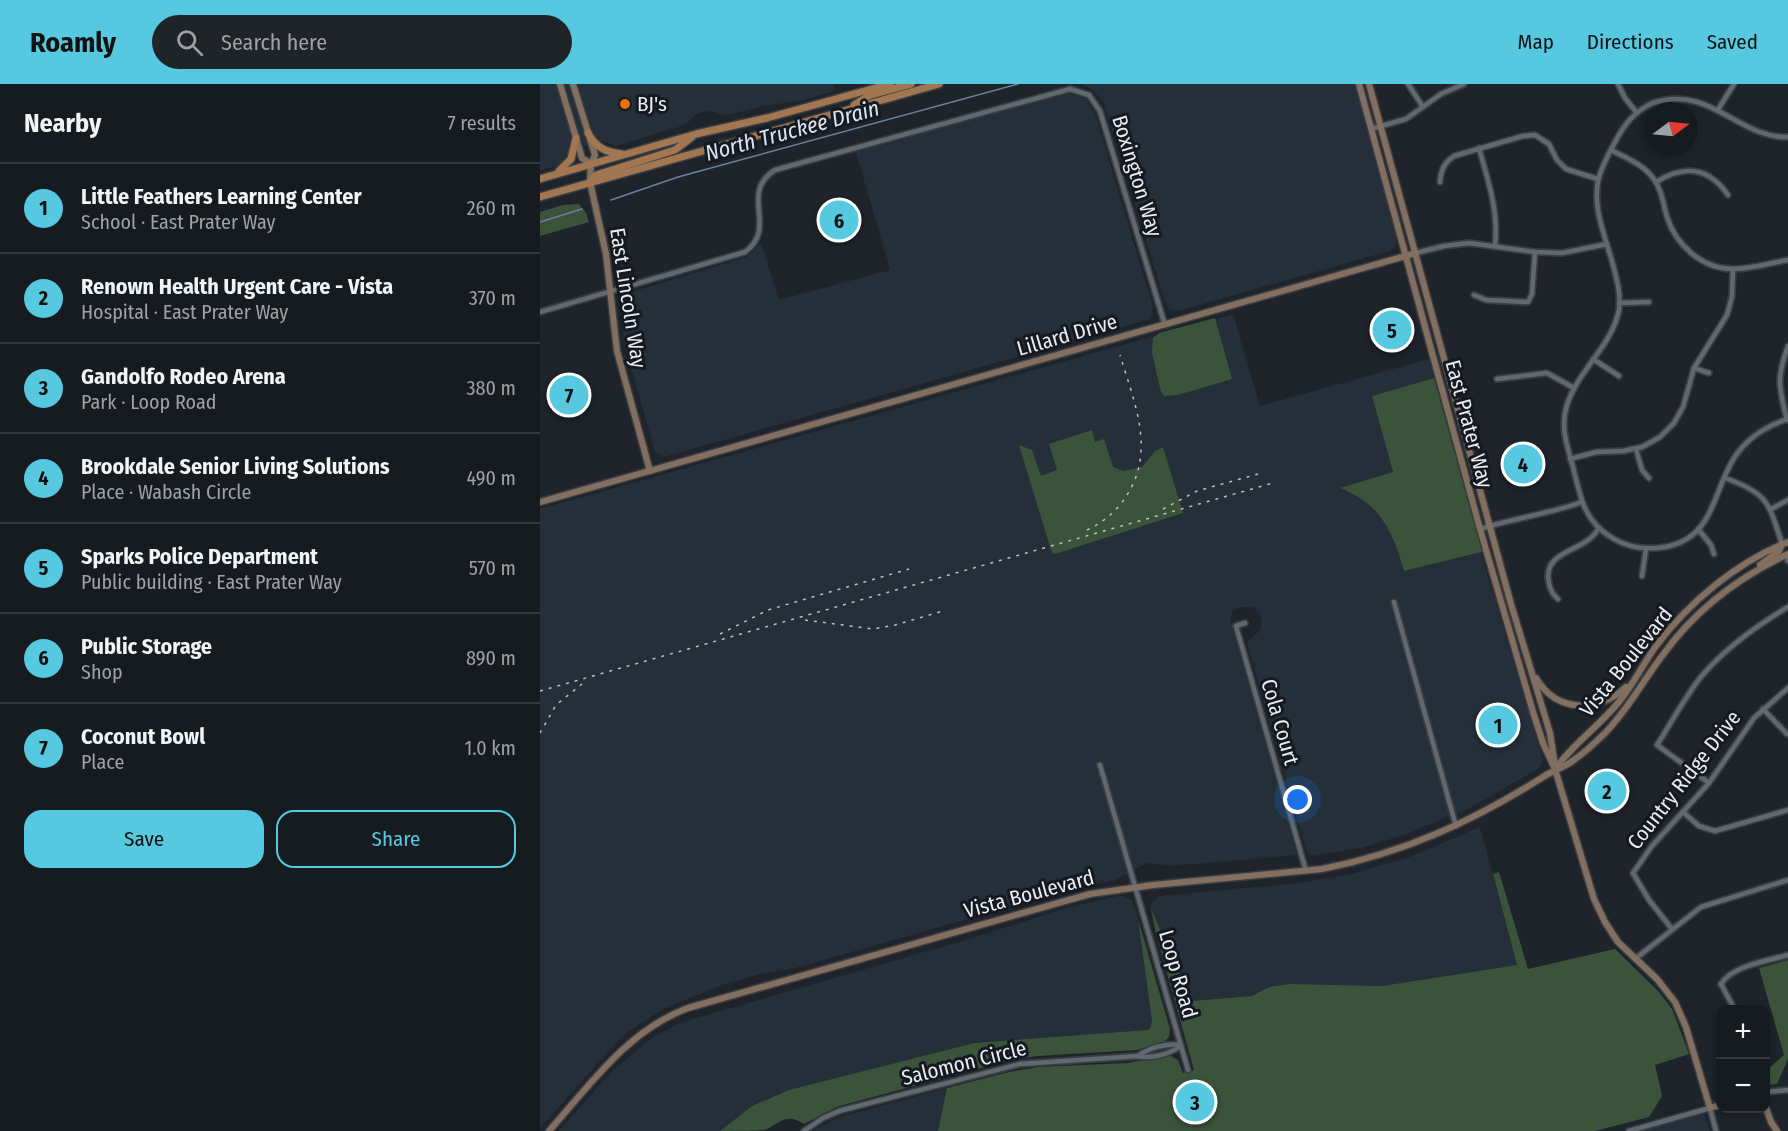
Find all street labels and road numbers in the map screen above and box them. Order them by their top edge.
street label: Boxington Way [1106,112,1168,241]
street label: East Lincoln Way [604,226,652,371]
street label: Lillard Drive [1014,308,1120,362]
street label: East Prater Way [1439,357,1499,492]
street label: Vista Boulevard [1574,602,1678,722]
street label: Cola Court [1255,676,1305,768]
street label: Country Ridge Drive [1622,705,1746,855]
street label: Vista Boulevard [961,864,1097,924]
street label: Loop Road [1153,927,1203,1021]
street label: Salomon Circle [899,1035,1029,1091]

